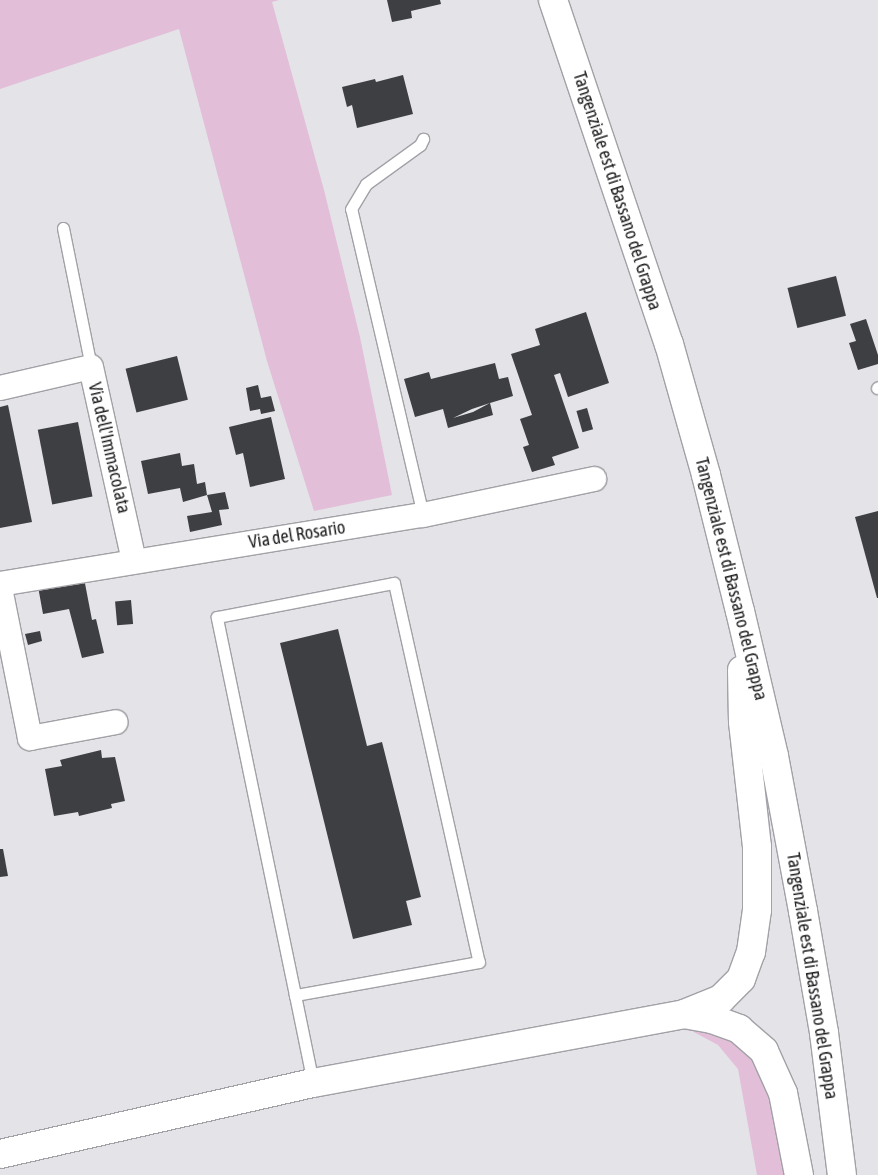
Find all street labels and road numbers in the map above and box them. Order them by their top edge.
street label: Tangenziale est di Bassano del Grappa [568,69,666,313]
street label: Via dell'Immacolata [83,380,135,516]
street label: Tangenziale est di Bassano del Grappa [690,455,772,703]
street label: Via del Rosario [247,517,347,553]
street label: Tangenziale est di Bassano del Grappa [782,851,842,1101]

